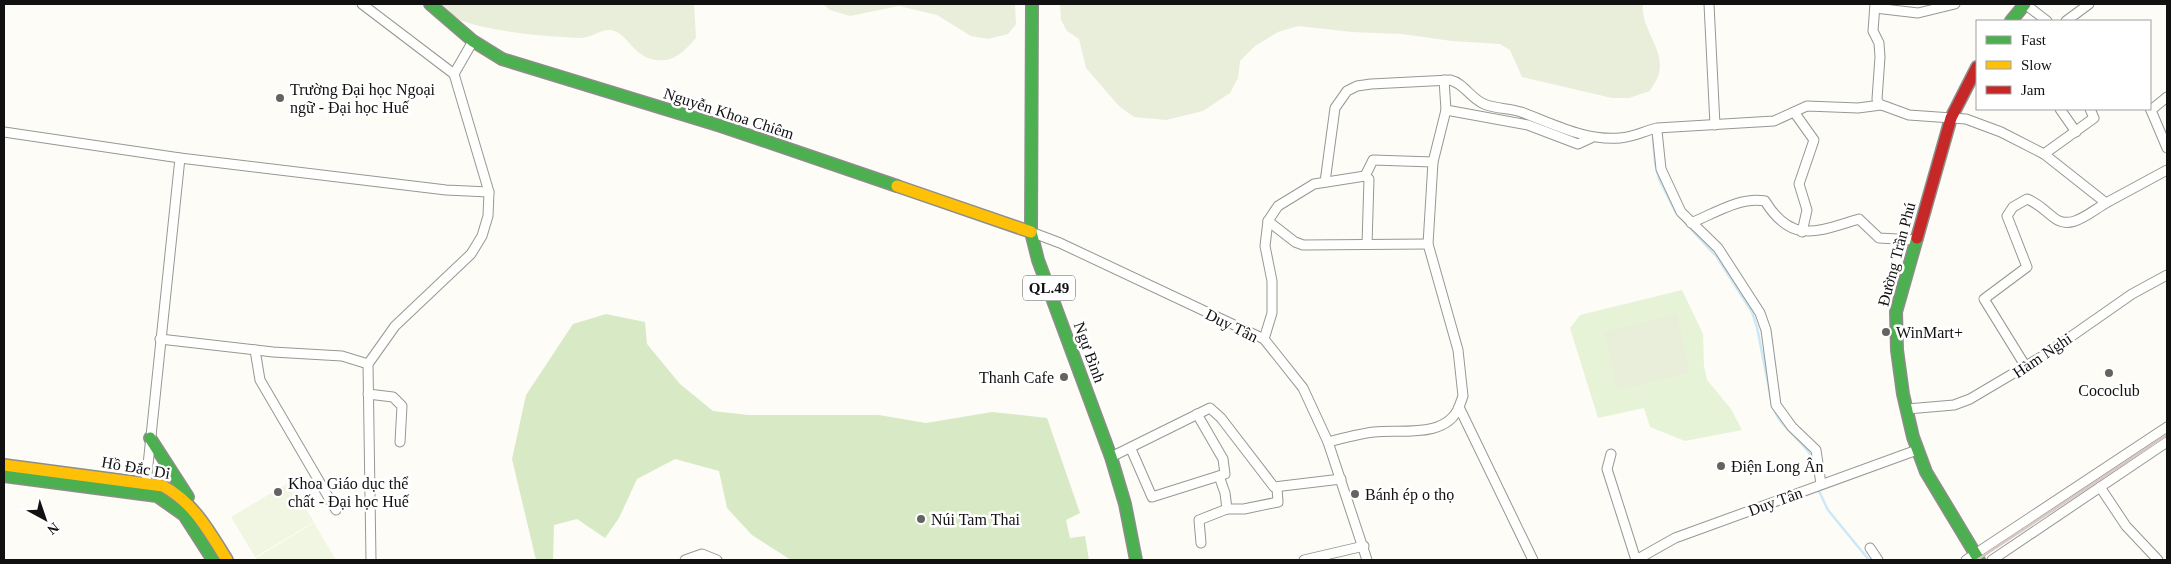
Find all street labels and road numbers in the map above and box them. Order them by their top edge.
street label: Nguyễn Khoa Chiêm [661,84,797,144]
street label: Đường Trần Phú [1874,200,1919,308]
road number: QL.49 [1023,276,1075,300]
street label: Duy Tân [1202,306,1261,346]
street label: Ngự Bình [1070,320,1108,385]
street label: Hàm Nghi [2010,329,2076,382]
street label: Hồ Đắc Di [100,453,172,482]
street label: Duy Tân [1746,484,1805,520]

